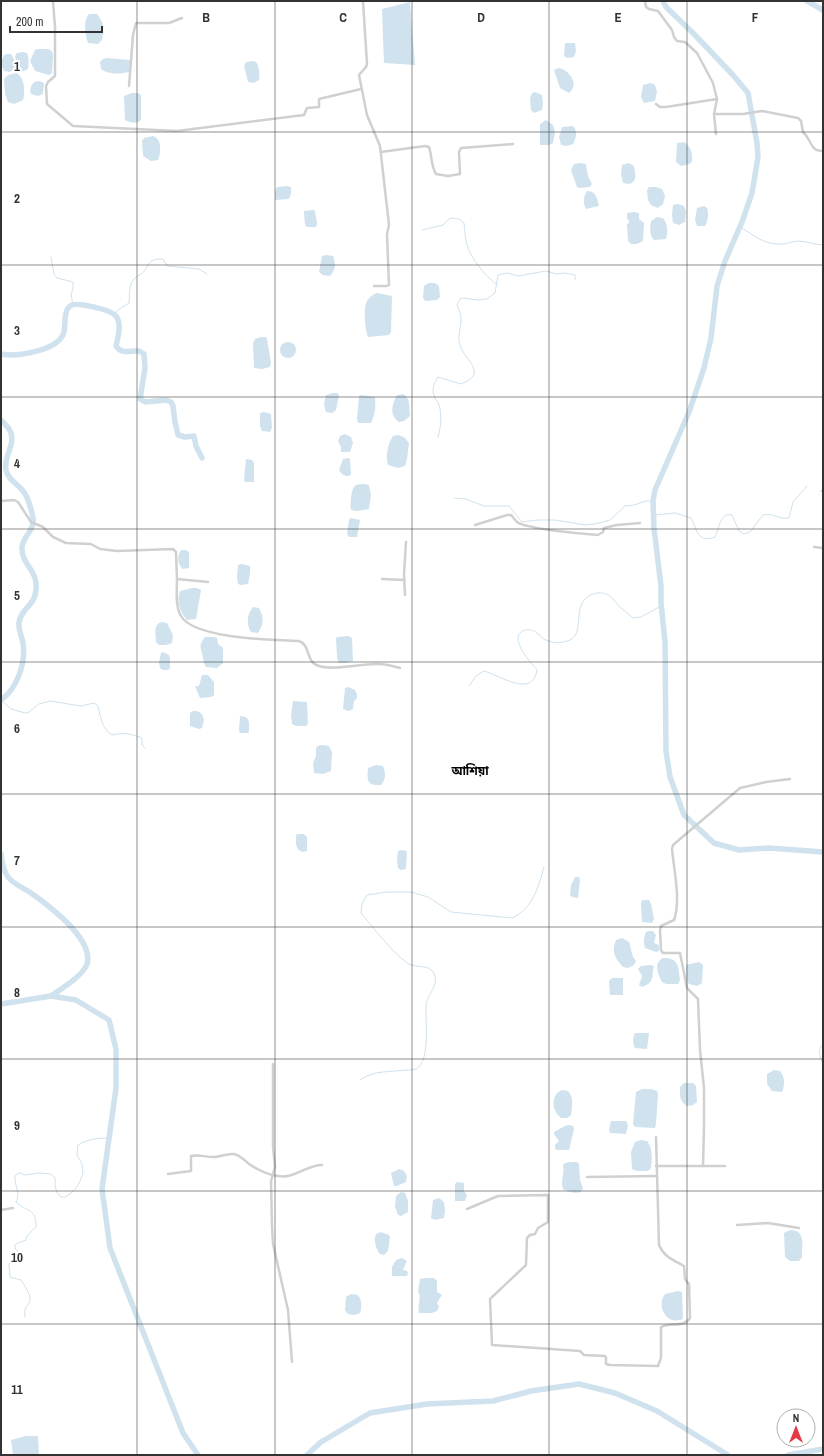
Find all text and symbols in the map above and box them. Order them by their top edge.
scale bar [10,8,102,34]
text: B [202,9,210,26]
text: C [339,9,347,26]
text: D [477,9,485,26]
text: E [614,9,622,26]
text: F [752,9,759,26]
text: 200 m [16,14,43,30]
text: 1 [14,58,20,75]
text: 2 [14,190,20,207]
text: 3 [14,322,20,339]
text: 4 [14,455,20,472]
text: 5 [14,587,20,604]
text: 6 [14,720,20,737]
district label: আশিয়া [450,763,489,779]
text: 7 [14,852,20,869]
text: 8 [14,984,20,1001]
text: 9 [14,1117,20,1134]
text: 10 [11,1249,23,1266]
text: 11 [11,1381,23,1398]
north arrow [776,1408,816,1448]
text: N [793,1411,799,1425]

